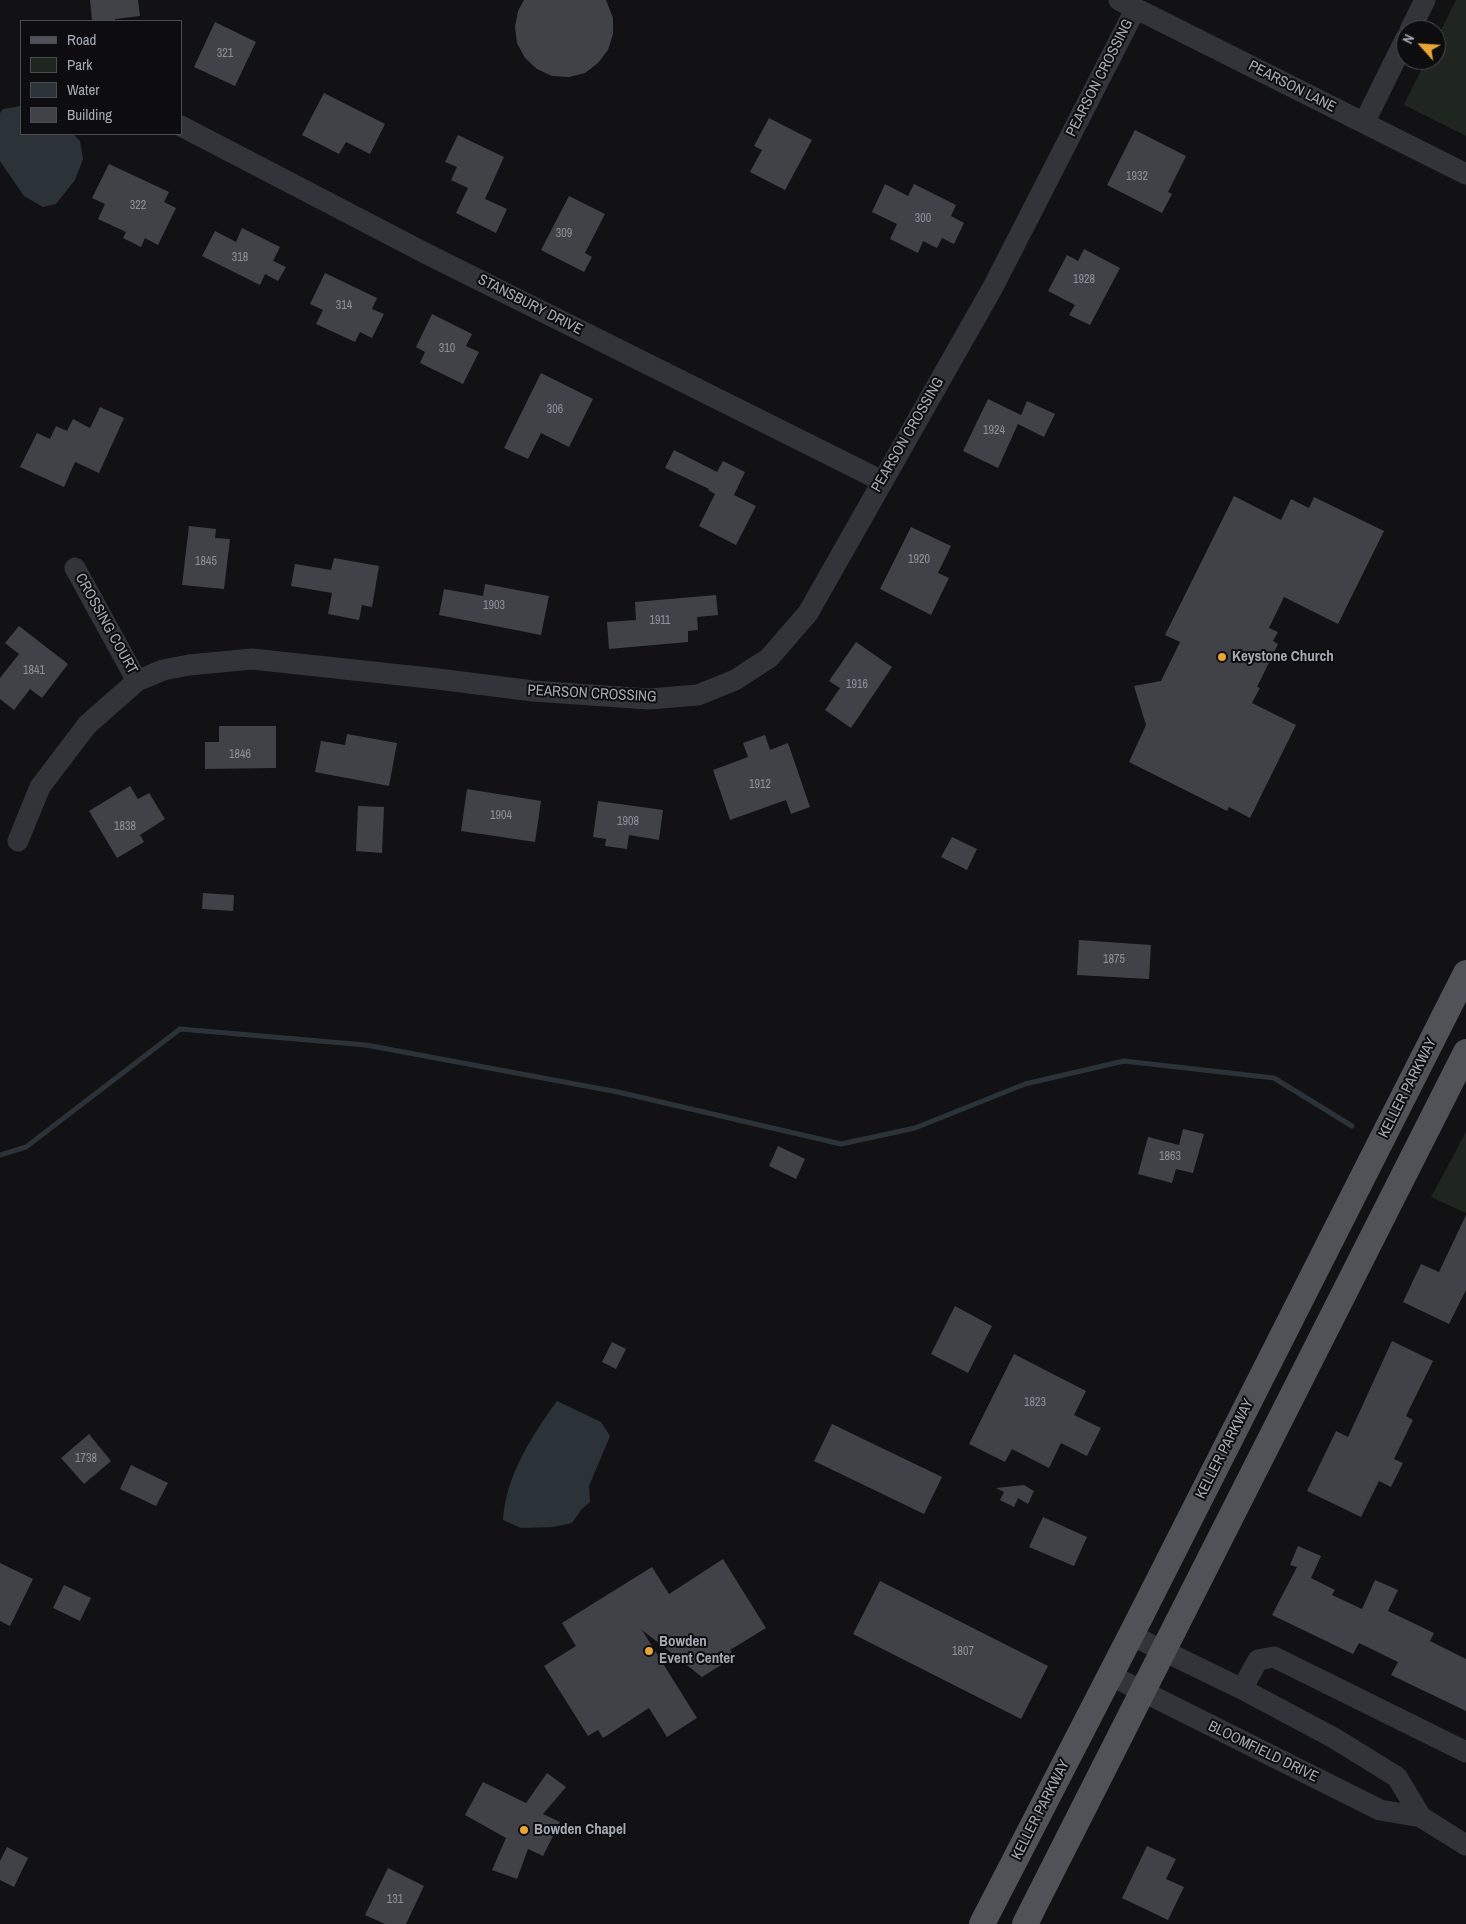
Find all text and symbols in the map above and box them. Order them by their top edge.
street label: PEARSON CROSSING [1063,16,1137,140]
legend [20,20,182,135]
north arrow [1396,20,1446,70]
text: Road [67,29,96,50]
text: N [1399,31,1418,47]
house number: 321 [217,47,233,61]
text: Park [67,54,92,75]
street label: PEARSON LANE [1245,57,1339,117]
text: Water [67,79,99,100]
text: Building [67,104,112,125]
house number: 1932 [1126,170,1148,184]
house number: 322 [130,199,146,213]
house number: 300 [915,212,931,226]
house number: 309 [556,227,572,241]
house number: 318 [232,251,248,265]
street label: STANSBURY DRIVE [475,271,585,339]
house number: 1928 [1073,273,1095,287]
house number: 314 [336,299,352,313]
house number: 310 [439,342,455,356]
street label: PEARSON CROSSING [868,375,948,495]
house number: 306 [547,403,563,417]
house number: 1924 [983,424,1005,438]
house number: 1920 [908,553,930,567]
house number: 1845 [195,555,217,569]
street label: CROSSING COURT [71,570,141,678]
house number: 1903 [483,599,505,613]
house number: 1911 [649,614,671,628]
place label: Keystone Church [1232,648,1334,666]
marker: Keystone Church [1216,651,1228,663]
house number: 1841 [23,664,45,678]
house number: 1916 [846,678,868,692]
street label: PEARSON CROSSING [527,682,657,706]
house number: 1846 [229,748,251,762]
house number: 1912 [749,778,771,792]
house number: 1904 [490,809,512,823]
house number: 1908 [617,815,639,829]
house number: 1838 [114,820,136,834]
house number: 1875 [1103,953,1125,967]
street label: KELLER PARKWAY [1375,1035,1441,1141]
house number: 1863 [1159,1150,1181,1164]
house number: 1823 [1024,1396,1046,1410]
street label: KELLER PARKWAY [1192,1396,1258,1502]
house number: 1738 [75,1452,97,1466]
place label: Bowden Event Center [659,1633,735,1668]
marker: Bowden Event Center [643,1645,655,1657]
house number: 1807 [952,1645,974,1659]
street label: BLOOMFIELD DRIVE [1205,1718,1321,1786]
street label: KELLER PARKWAY [1008,1757,1074,1863]
place label: Bowden Chapel [534,1821,626,1839]
marker: Bowden Chapel [518,1824,530,1836]
house number: 131 [387,1893,403,1907]

